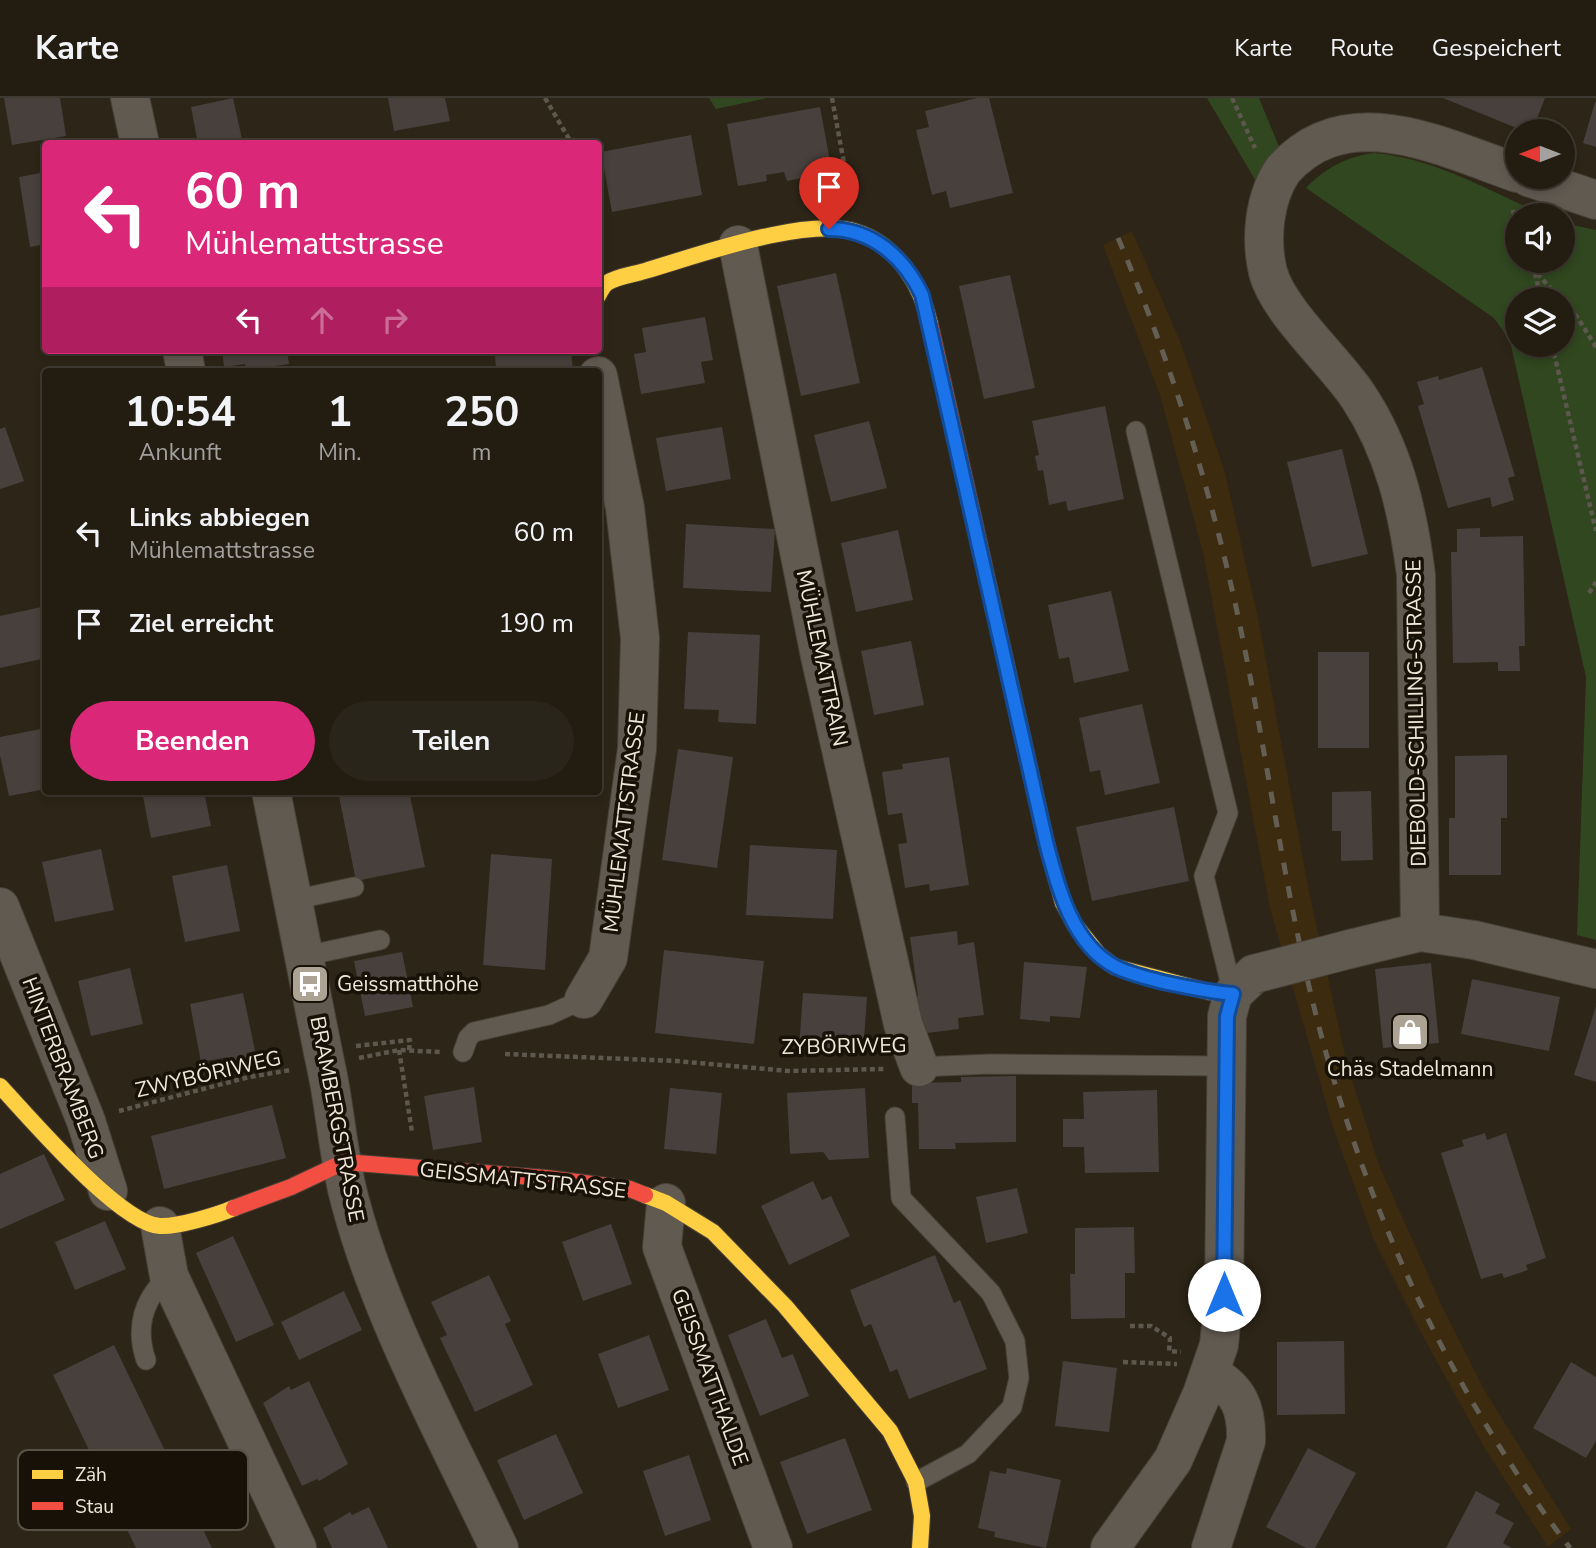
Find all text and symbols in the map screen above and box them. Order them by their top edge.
text: Karte [35,26,119,71]
text: Karte [1234,32,1292,64]
text: Route [1330,32,1394,64]
text: Gespeichert [1432,32,1561,64]
north arrow [1505,119,1575,189]
map controls [1505,119,1575,357]
pin [799,157,859,229]
text: 60 m [185,158,300,225]
icon: left [70,168,161,259]
icon: arrive [810,168,848,206]
button: sound [1505,203,1575,273]
text: Mühlemattstrasse [185,222,444,265]
button: layers [1505,287,1575,357]
icon: left [230,301,268,339]
icon: ahead [303,301,341,339]
icon: right [376,301,414,339]
text: 10:54 [124,384,236,441]
text: 1 [327,384,352,441]
text: 250 [444,384,520,441]
text: Ankunft [139,437,221,468]
text: Min. [318,437,361,468]
text: m [472,437,492,468]
text: Links abbiegen [129,500,310,535]
icon: left [70,514,108,552]
text: 60 m [514,515,574,550]
text: Mühlemattstrasse [129,535,315,566]
street label: DIEBOLD-SCHILLING-STRASSE [1399,559,1433,867]
street label: MÜHLEMATTRAIN [790,567,854,749]
icon: arrive [70,605,108,643]
text: Ziel erreicht [129,606,273,641]
text: 190 m [498,606,574,641]
button: Beenden [70,701,315,781]
button: Teilen [329,701,574,781]
street label: MÜHLEMATTSTRASSE [597,710,651,934]
bus stop icon: Geissmatthöhe [289,963,331,1005]
place label: Geissmatthöhe [337,970,479,998]
street label: HINTERBRAMBERG [15,973,111,1163]
shop icon: Chäs Stadelmann [1389,1011,1431,1053]
street label: BRAMBERGSTRASSE [303,1014,371,1224]
street label: ZYBÖRIWEG [781,1031,907,1061]
street label: ZWYBÖRIWEG [132,1044,284,1104]
place label: Chäs Stadelmann [1327,1055,1493,1083]
street label: GEISSMATTSTRASSE [418,1155,628,1205]
position arrow [1187,1258,1261,1332]
street label: GEISSMATTHALDE [665,1285,755,1469]
legend [18,1450,248,1530]
text: Zäh [75,1462,107,1488]
text: Stau [75,1494,114,1520]

